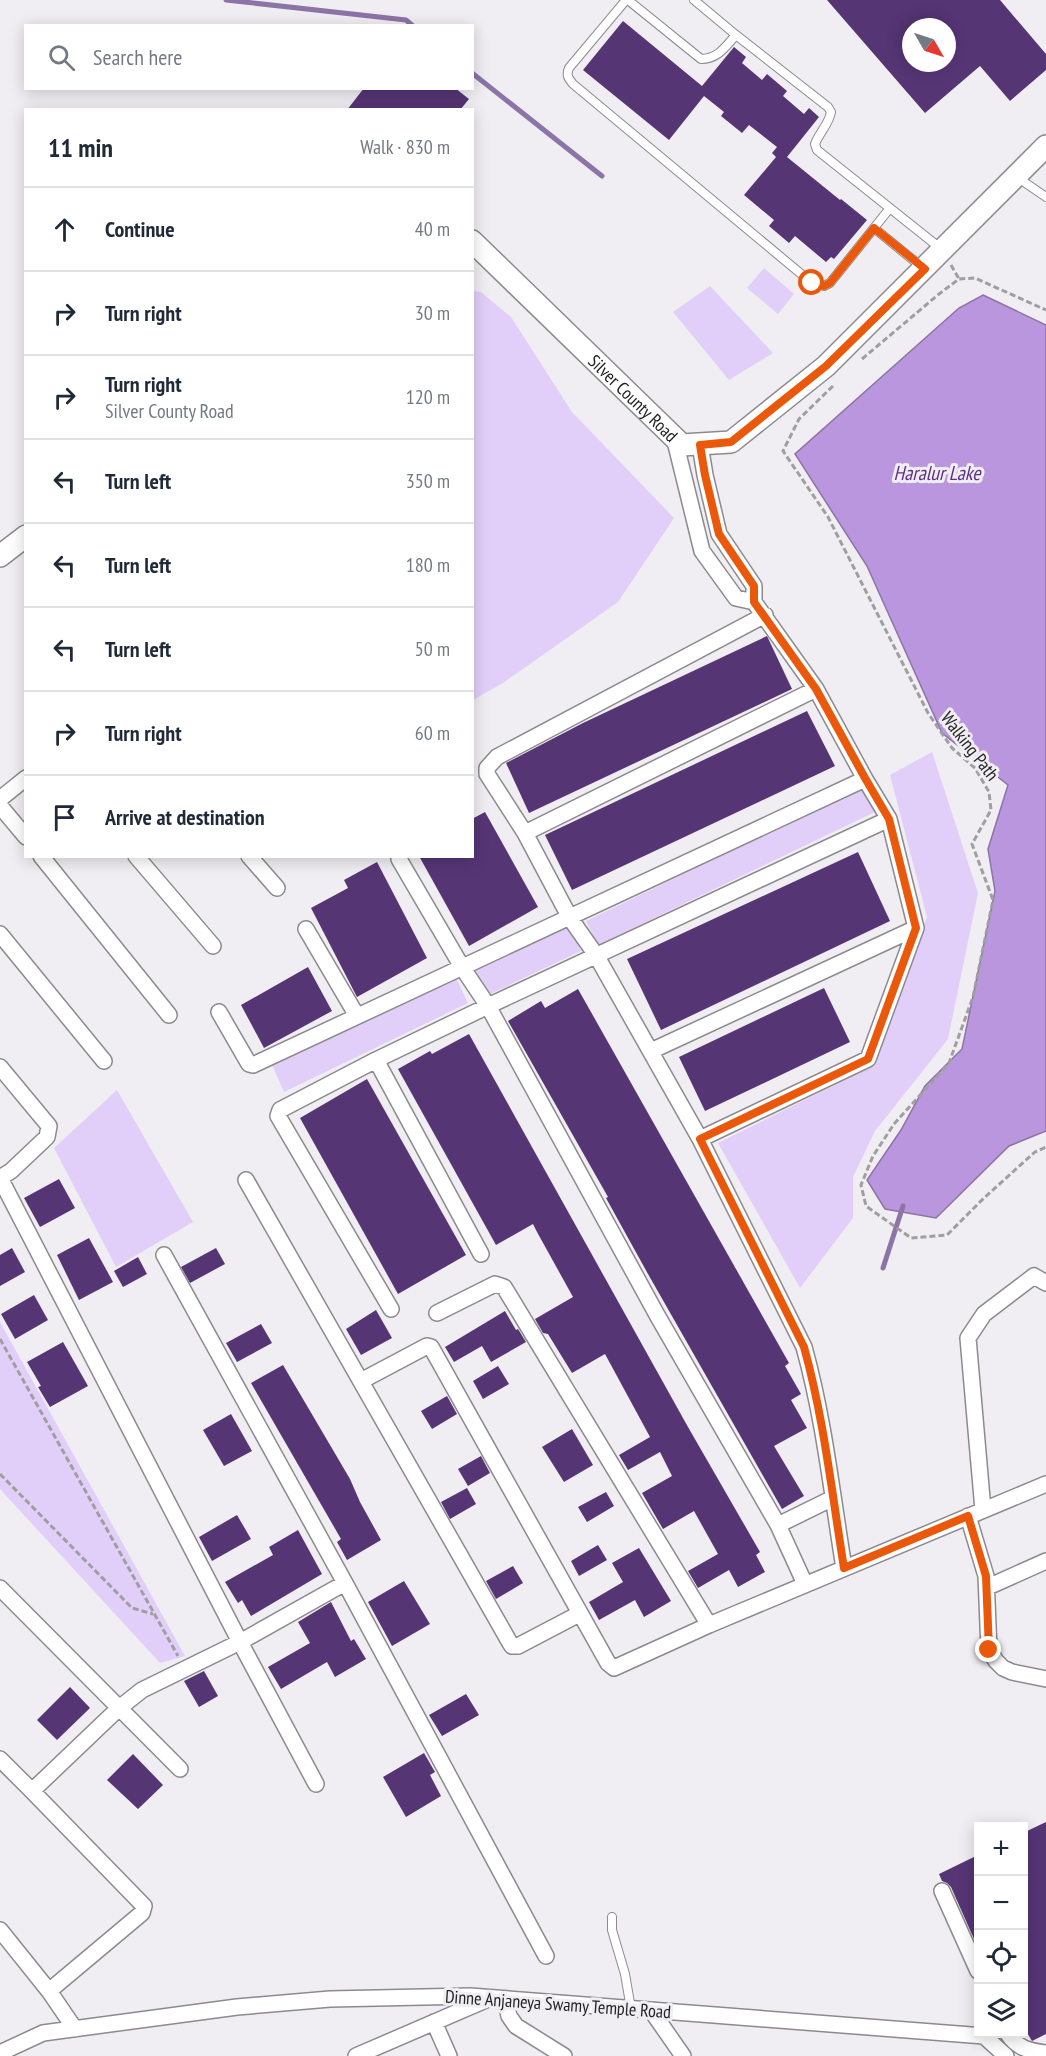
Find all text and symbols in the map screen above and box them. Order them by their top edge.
north arrow [902,18,956,72]
search box [24,24,474,90]
icon: search [45,41,78,74]
text: Search here [93,43,182,71]
text: 11 min [48,131,113,164]
text: Walk · 830 m [360,134,450,160]
icon: ahead [48,213,81,246]
text: Continue [105,215,175,243]
text: 40 m [415,216,450,242]
route start [798,269,824,295]
icon: right [48,297,81,330]
text: Turn right [105,299,182,327]
text: 30 m [415,300,450,326]
street label: Silver County Road [584,349,683,446]
text: Turn right [105,370,182,398]
icon: right [48,381,81,414]
text: 120 m [406,384,450,410]
text: Silver County Road [105,398,234,424]
water label: Haralur Lake [893,460,982,486]
icon: left [48,465,81,498]
text: Turn left [105,467,171,495]
text: 350 m [406,468,450,494]
icon: left [48,549,81,582]
text: Turn left [105,551,171,579]
text: 180 m [406,552,450,578]
icon: left [48,633,81,666]
text: Turn left [105,635,171,663]
text: 50 m [415,636,450,662]
street label: Walking Path [936,707,1004,785]
icon: right [48,717,81,750]
text: Turn right [105,719,182,747]
text: 60 m [415,720,450,746]
icon: arrive [48,801,81,834]
text: Arrive at destination [105,803,265,831]
route end [975,1636,1001,1662]
map controls [974,1822,1028,2038]
button: + [974,1822,1028,1876]
button: − [974,1876,1028,1930]
button: locate [974,1930,1028,1984]
button: layers [974,1984,1028,2038]
street label: Dinne Anjaneya Swamy Temple Road [444,1985,672,2023]

